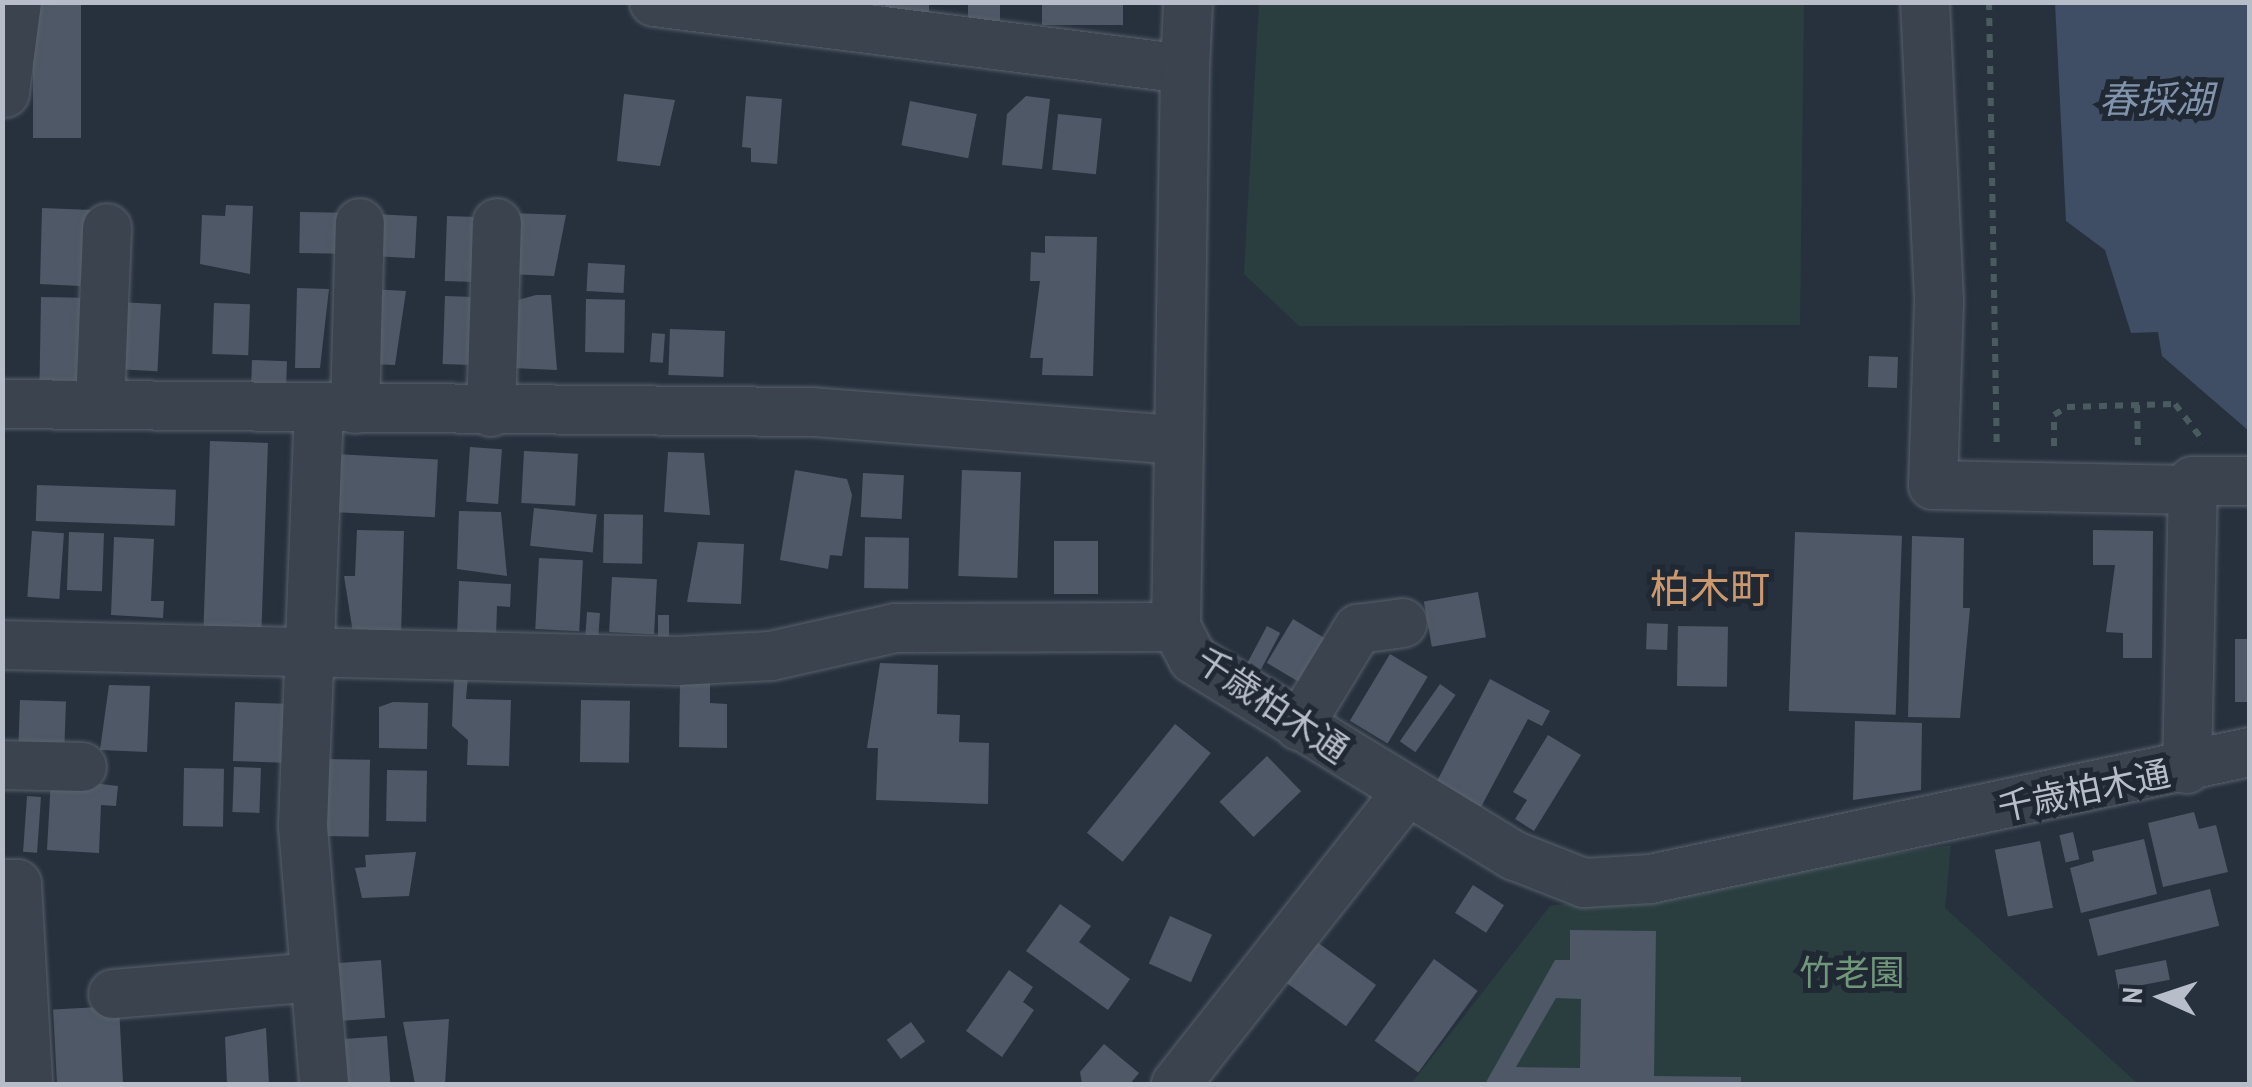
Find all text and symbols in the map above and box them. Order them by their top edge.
water label: 春採湖 [2099,77,2213,123]
district label: 柏木町 [1650,565,1770,613]
street label: 千歳柏木通 [1188,639,1356,771]
street label: 千歳柏木通 [1994,752,2174,830]
north arrow [2112,947,2212,1047]
park label: 竹老園 [1800,952,1904,994]
text: N [2113,986,2151,1005]

